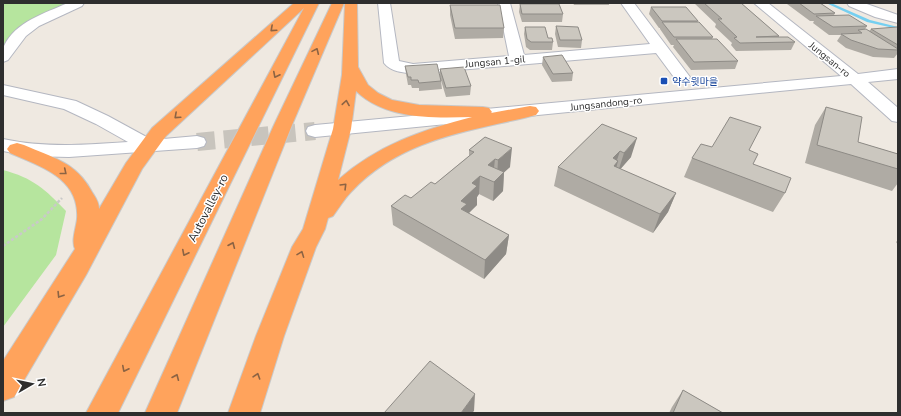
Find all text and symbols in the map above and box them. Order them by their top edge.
one-way arrow [270,24,278,32]
street label: Jungsan-ro [805,38,853,81]
one-way arrow [312,47,320,54]
street label: Jungsan 1-gil [463,52,526,72]
one-way arrow [273,71,281,78]
place label: 약수윗마을 [672,75,718,89]
marker: 약수윗마을 [659,76,669,86]
street label: Jungsandong-ro [568,93,643,115]
one-way arrow [341,100,350,106]
one-way arrow [174,112,181,119]
one-way arrow [60,167,67,174]
street label: Autovalley-ro [184,171,232,245]
one-way arrow [339,183,347,191]
one-way arrow [228,241,236,248]
one-way arrow [182,249,190,256]
one-way arrow [297,250,305,257]
one-way arrow [57,291,65,298]
north arrow [12,364,52,404]
one-way arrow [123,364,130,372]
one-way arrow [252,373,260,380]
one-way arrow [171,374,179,382]
text: N [33,377,49,388]

